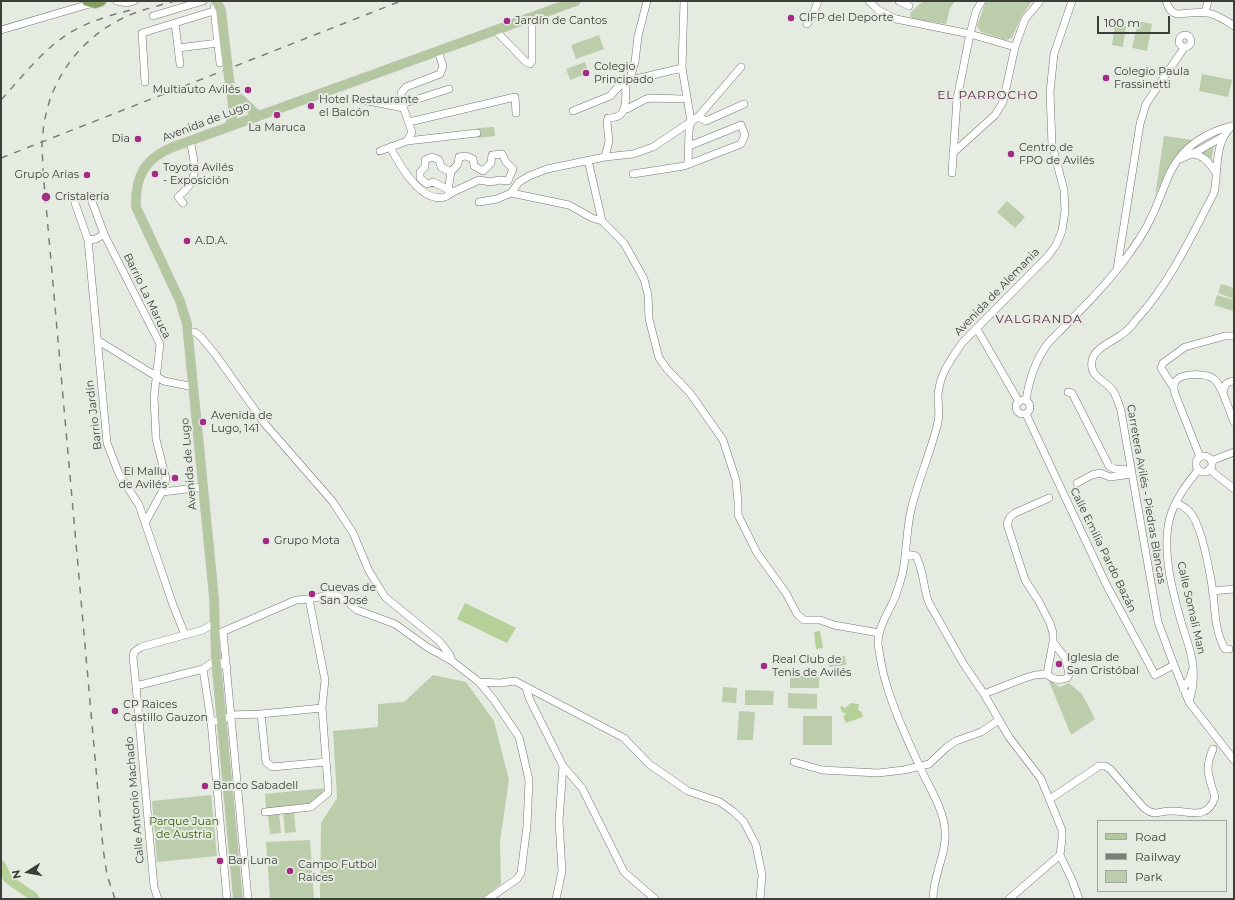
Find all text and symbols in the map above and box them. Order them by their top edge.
scale bar [1099,8,1172,34]
place label: CIFP del Deporte [799,11,893,25]
marker: CIFP del Deporte [786,13,796,23]
place label: Jardín de Cantos [515,14,607,28]
text: 100 m [1104,15,1140,30]
marker: Jardín de Cantos [502,16,512,26]
place label: Colegio Principado [594,60,654,86]
place label: Colegio Paula Frassinetti [1114,65,1189,91]
marker: Colegio Principado [581,68,591,78]
marker: Colegio Paula Frassinetti [1101,73,1111,83]
place label: Multiauto Avilés [152,83,240,97]
marker: Multiauto Avilés [243,85,253,95]
district label: EL PARROCHO [937,88,1039,102]
place label: Hotel Restaurante el Balcón [319,93,418,119]
street label: Avenida de Lugo [160,99,252,145]
marker: Hotel Restaurante el Balcón [306,101,316,111]
marker: La Maruca [272,110,282,120]
place label: La Maruca [248,121,306,135]
place label: Dia [111,132,130,146]
marker: Dia [133,134,143,144]
place label: Centro de FPO de Avilés [1019,141,1094,167]
marker: Centro de FPO de Avilés [1006,149,1016,159]
place label: Toyota Avilés - Exposición [163,161,233,187]
place label: Grupo Arias [14,168,79,182]
marker: Toyota Avilés - Exposición [150,169,160,179]
marker: Grupo Arias [82,170,92,180]
place label: Cristalería [55,190,110,204]
marker: Cristalería [40,191,52,203]
place label: A.D.A. [195,234,228,248]
marker: A.D.A. [182,236,192,246]
street label: Avenida de Alemania [952,245,1042,339]
street label: Barrio La Maruca [121,251,173,341]
district label: VALGRANDA [995,312,1083,326]
street label: Barrio Jardín [83,379,105,451]
street label: Carretera Avilés - Piedras Blancas [1124,403,1168,585]
place label: Avenida de Lugo, 141 [211,409,272,435]
street label: Avenida de Lugo [178,417,200,511]
marker: Avenida de Lugo, 141 [198,417,208,427]
place label: El Mallu de Avilés [119,465,167,491]
marker: El Mallu de Avilés [170,473,180,483]
street label: Calle Emilia Pardo Bazán [1067,486,1139,614]
place label: Grupo Mota [274,534,340,548]
marker: Grupo Mota [261,536,271,546]
street label: Calle Somali Man [1174,560,1208,656]
place label: Cuevas de San José [320,581,376,607]
marker: Cuevas de San José [307,589,317,599]
place label: Iglesia de San Cristóbal [1067,651,1139,677]
place label: Real Club de Tenis de Avilés [772,653,851,679]
marker: Iglesia de San Cristóbal [1054,659,1064,669]
marker: Real Club de Tenis de Avilés [759,661,769,671]
place label: CP Raices Castillo Gauzon [123,698,208,724]
marker: CP Raices Castillo Gauzon [110,706,120,716]
street label: Calle Antonio Machado [123,736,147,864]
place label: Banco Sabadell [213,779,298,793]
marker: Banco Sabadell [200,781,210,791]
park label: Parque Juan de Austria [149,815,219,841]
legend [1097,820,1227,892]
text: Road [1135,829,1166,844]
text: Railway [1135,849,1181,864]
north arrow [8,852,48,892]
place label: Bar Luna [228,854,278,868]
marker: Bar Luna [215,856,225,866]
place label: Campo Futbol Raices [298,858,377,884]
marker: Campo Futbol Raices [285,866,295,876]
text: N [9,869,24,880]
text: Park [1135,869,1162,884]

